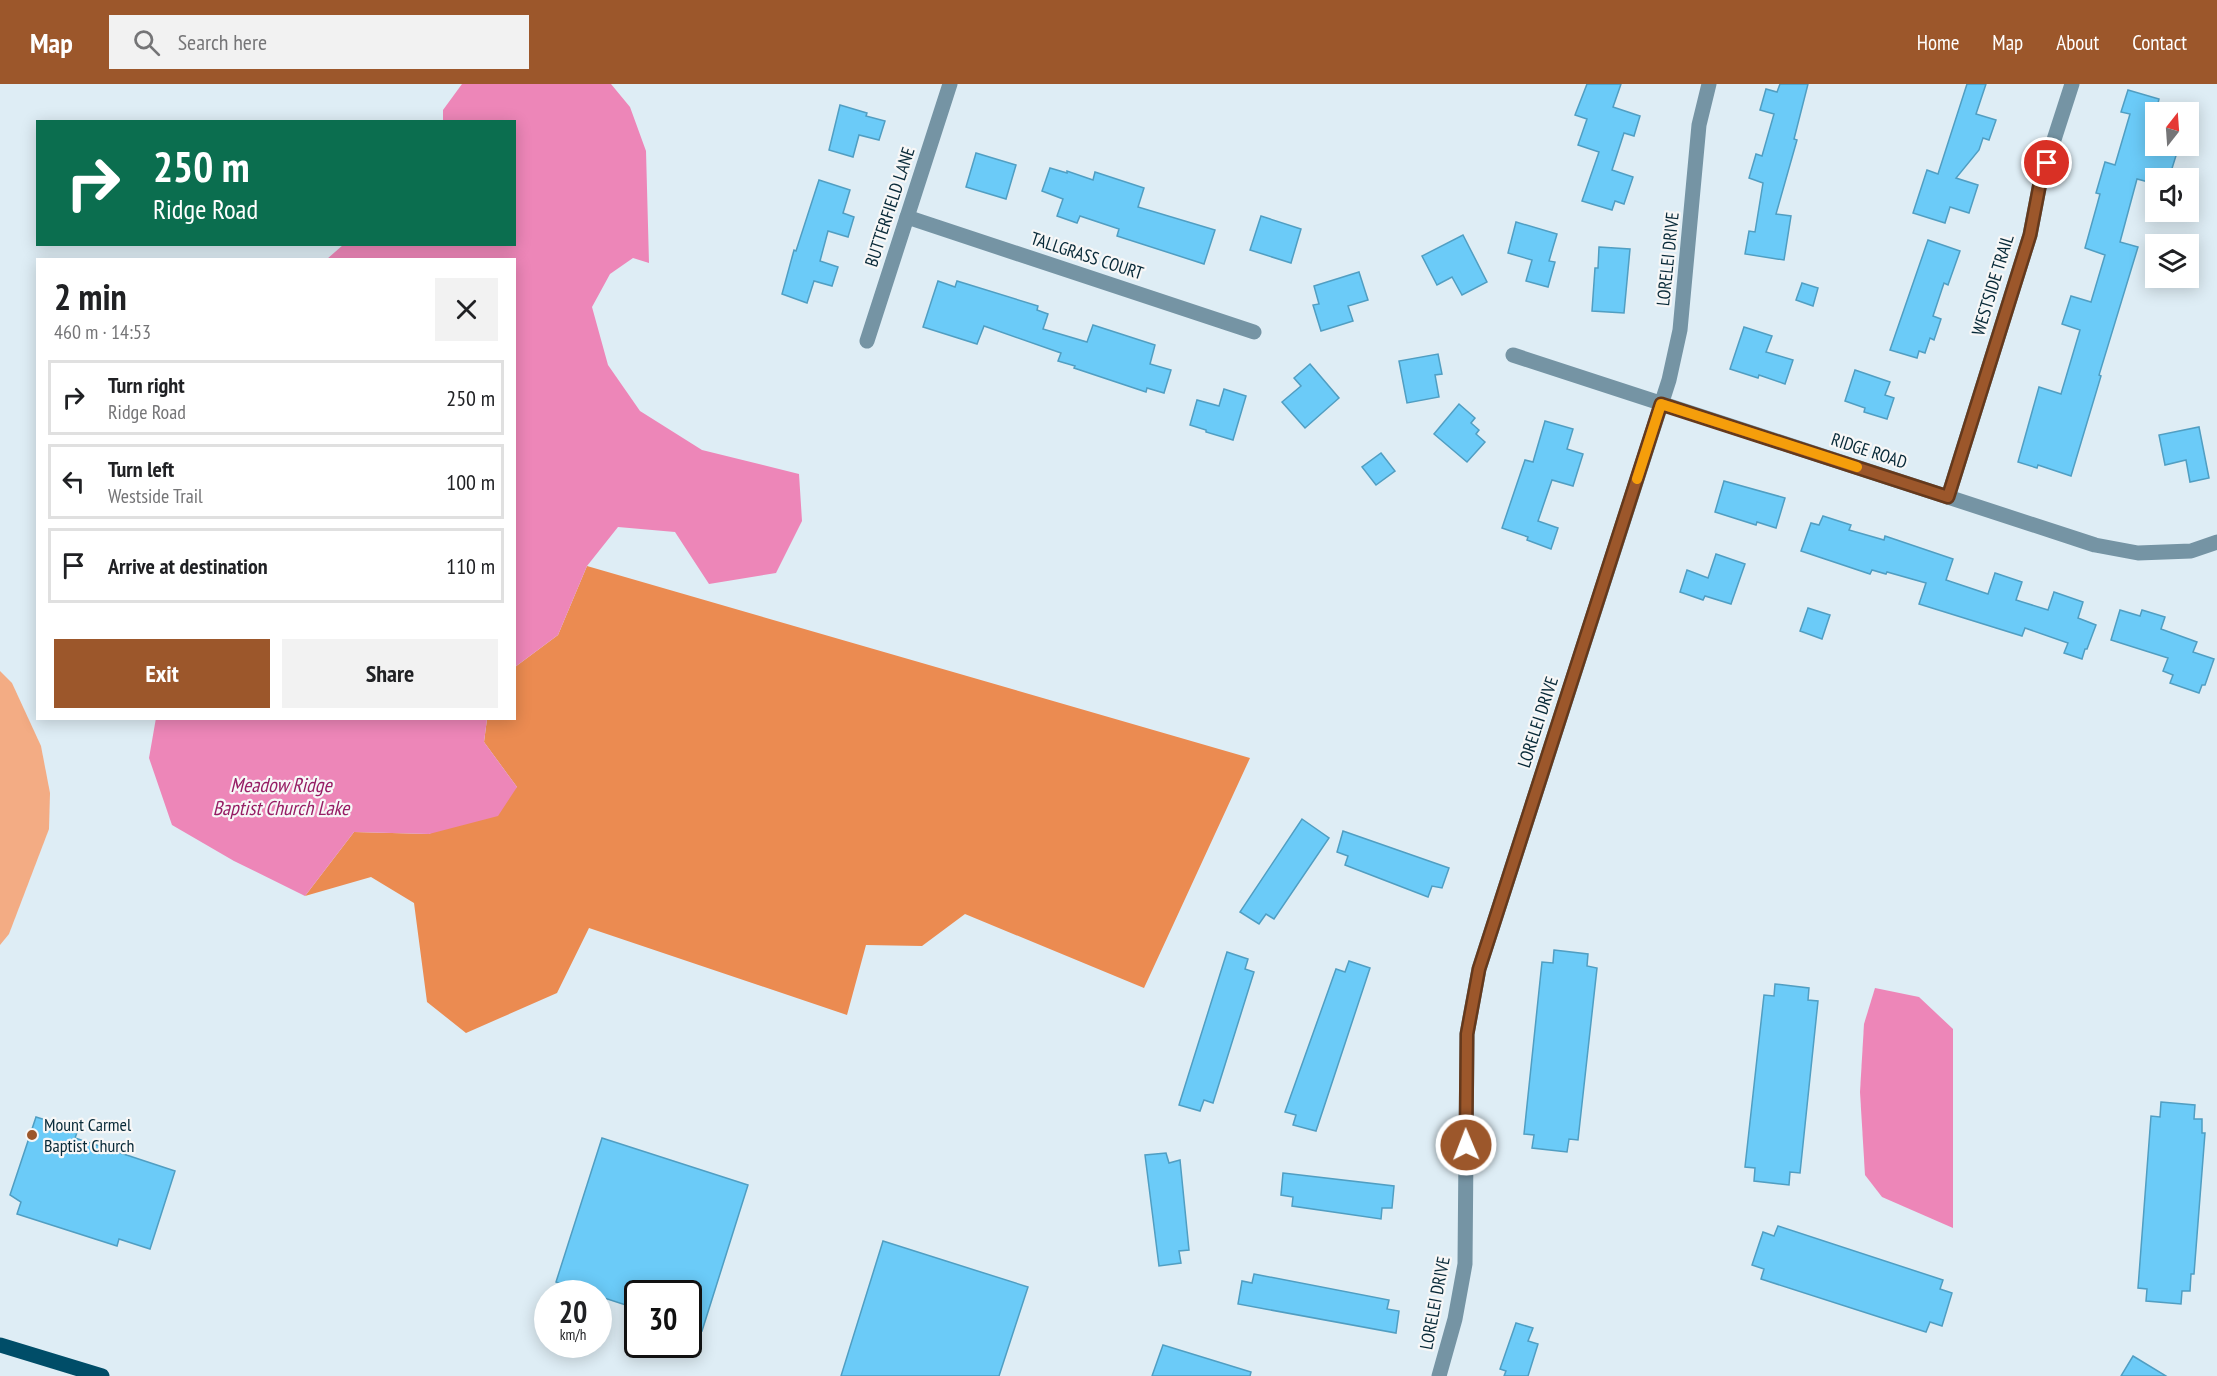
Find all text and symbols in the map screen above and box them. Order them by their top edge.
search box [109,15,529,69]
text: Map [30,24,73,61]
icon: search [130,26,163,59]
text: Search here [178,28,267,56]
text: Home [1917,29,1959,56]
text: Map [1992,29,2023,56]
text: About [2056,29,2099,56]
text: Contact [2132,29,2187,56]
north arrow [2145,102,2199,156]
map controls [2145,102,2199,288]
pin [2021,137,2072,188]
text: 250 m [153,139,250,194]
icon: right [54,144,132,222]
street label: BUTTERFIELD LANE [859,144,920,269]
icon: arrive [2030,146,2063,179]
button: sound [2145,168,2199,222]
text: Ridge Road [153,192,258,226]
street label: LORELEI DRIVE [1651,211,1684,307]
street label: TALLGRASS COURT [1028,226,1146,285]
street label: WESTSIDE TRAIL [1966,231,2019,338]
button: layers [2145,234,2199,288]
text: 2 min [54,273,127,320]
button: close [435,278,498,341]
text: 460 m · 14:53 [54,319,151,345]
text: Turn right [108,371,185,399]
icon: right [57,381,90,414]
text: 250 m [446,384,495,412]
text: Ridge Road [108,399,186,425]
street label: RIDGE ROAD [1828,427,1910,474]
text: Turn left [108,455,174,483]
icon: left [57,465,90,498]
text: 100 m [446,468,495,496]
text: Westside Trail [108,483,203,509]
icon: arrive [57,549,90,582]
text: Arrive at destination [108,552,268,580]
text: 110 m [446,552,495,580]
button: Exit [54,639,270,708]
button: Share [282,639,498,708]
street label: LORELEI DRIVE [1512,673,1563,770]
water label: Meadow Ridge Baptist Church Lake [213,772,351,821]
place label: Mount Carmel Baptist Church [44,1113,134,1157]
position arrow [1434,1113,1498,1177]
marker: Mount Carmel Baptist Church [25,1128,39,1142]
street label: LORELEI DRIVE [1414,1254,1455,1351]
speed limit sign: 30 [624,1280,702,1358]
text: 20 [559,1292,587,1331]
text: km/h [560,1325,586,1344]

